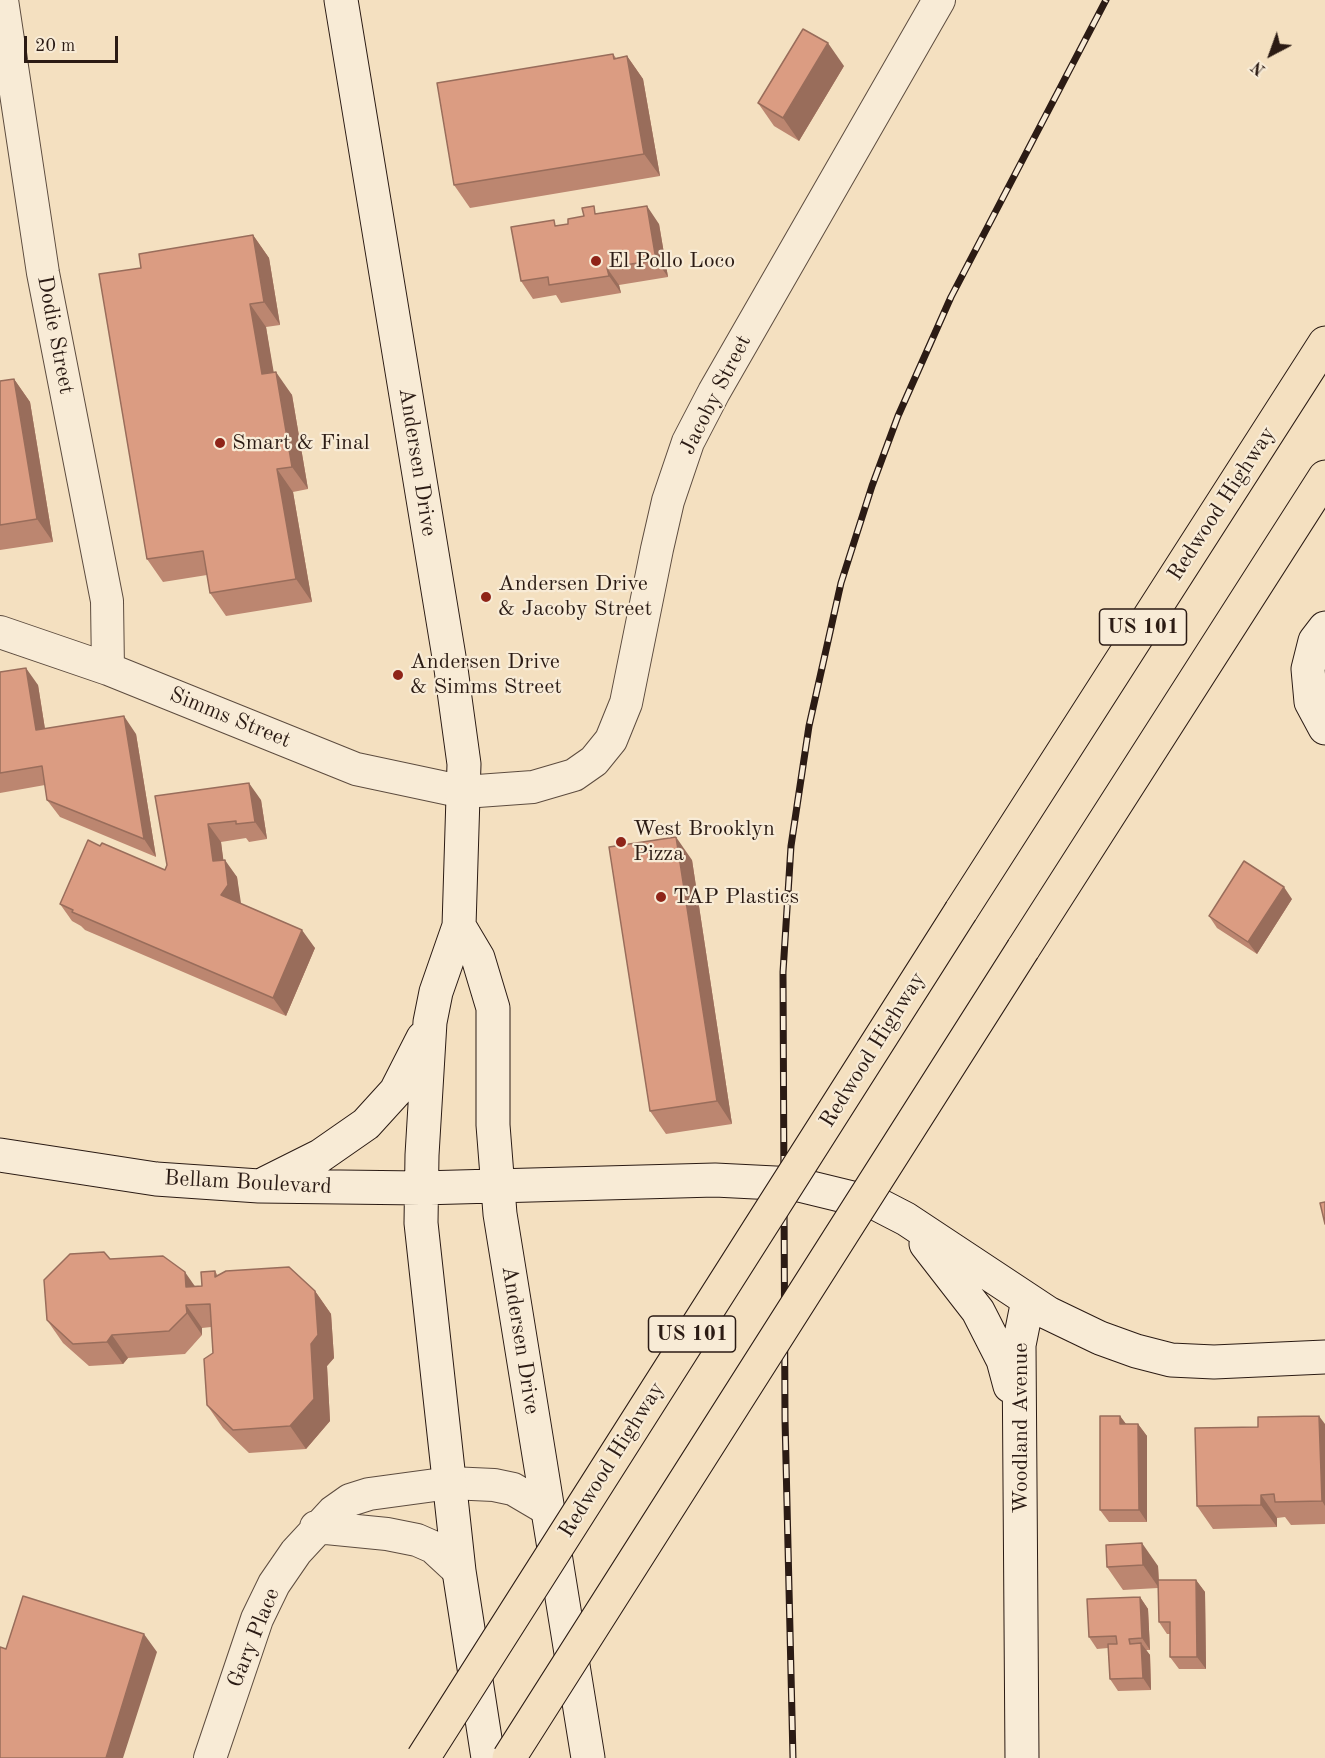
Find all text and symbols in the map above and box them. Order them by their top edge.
scale bar [27,24,122,62]
north arrow [1241,24,1301,84]
text: 20 m [35,37,75,55]
text: N [1249,58,1269,78]
place label: El Pollo Loco [608,248,735,274]
marker: El Pollo Loco [589,254,603,268]
street label: Dodie Street [31,274,79,396]
street label: Jacoby Street [675,331,757,459]
street label: Andersen Drive [392,386,442,538]
street label: Redwood Highway [1162,422,1282,586]
place label: Smart & Final [232,430,370,456]
marker: Smart & Final [213,436,227,450]
place label: Andersen Drive & Jacoby Street [498,571,652,622]
marker: Andersen Drive & Jacoby Street [479,590,493,604]
road number: US 101 [1100,609,1186,645]
place label: Andersen Drive & Simms Street [410,649,562,700]
marker: Andersen Drive & Simms Street [391,668,405,682]
street label: Simms Street [165,682,295,754]
place label: West Brooklyn Pizza [633,816,775,867]
marker: West Brooklyn Pizza [614,835,628,849]
place label: TAP Plastics [673,884,799,910]
marker: TAP Plastics [654,890,668,904]
street label: Redwood Highway [815,967,931,1133]
street label: Bellam Boulevard [163,1165,333,1201]
street label: Andersen Drive [495,1264,545,1416]
road number: US 101 [648,1316,736,1352]
street label: Woodland Avenue [1008,1343,1034,1513]
street label: Redwood Highway [554,1377,670,1543]
street label: Gary Place [222,1584,286,1692]

